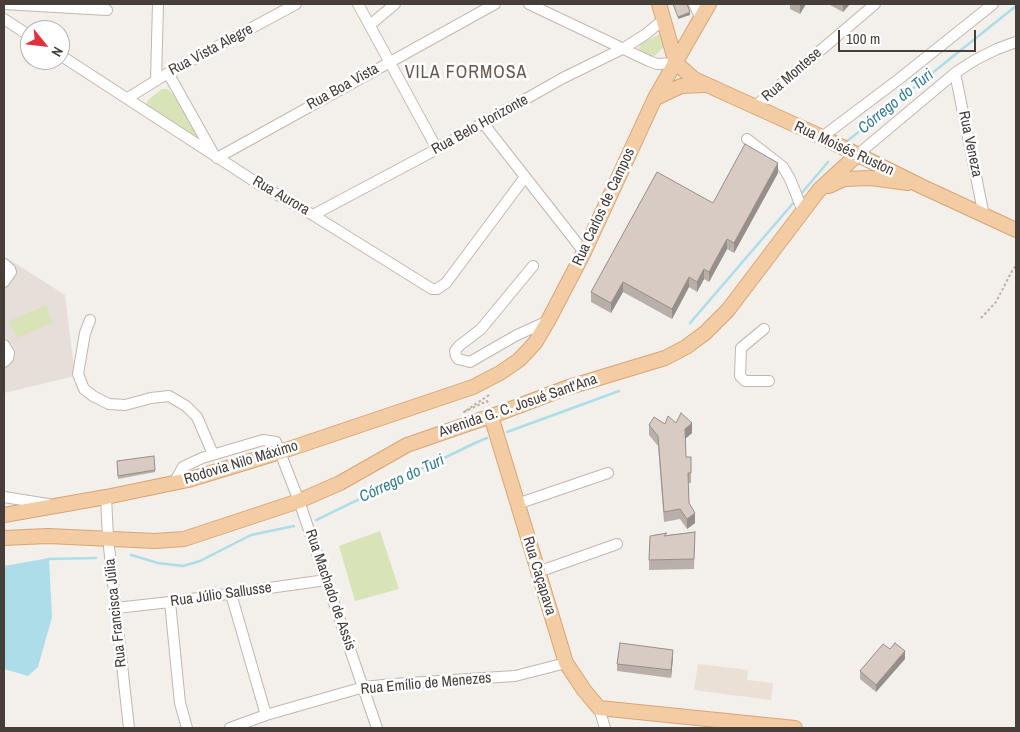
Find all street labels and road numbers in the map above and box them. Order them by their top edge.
street label: Rua Vista Alegre [166,20,256,80]
street label: Rua Montese [758,44,826,106]
street label: Rua Boa Vista [304,60,382,114]
street label: Rua Belo Horizonte [429,91,531,159]
street label: Rua Veneza [954,109,986,179]
street label: Rua Moisés Ruston [791,118,897,180]
street label: Rua Carlos de Campos [569,145,639,269]
street label: Rua Aurora [249,172,313,220]
street label: Avenida G. C. Josué Sant'Ana [436,370,600,442]
street label: Rodovia Nilo Máximo [182,437,300,489]
street label: Rua Machado de Assis [301,527,359,653]
street label: Rua Caçapava [518,534,560,618]
street label: Rua Francisca Júlia [101,558,131,668]
street label: Rua Júlio Sallusse [169,579,273,611]
street label: Rua Emílio de Menezes [360,669,492,699]

